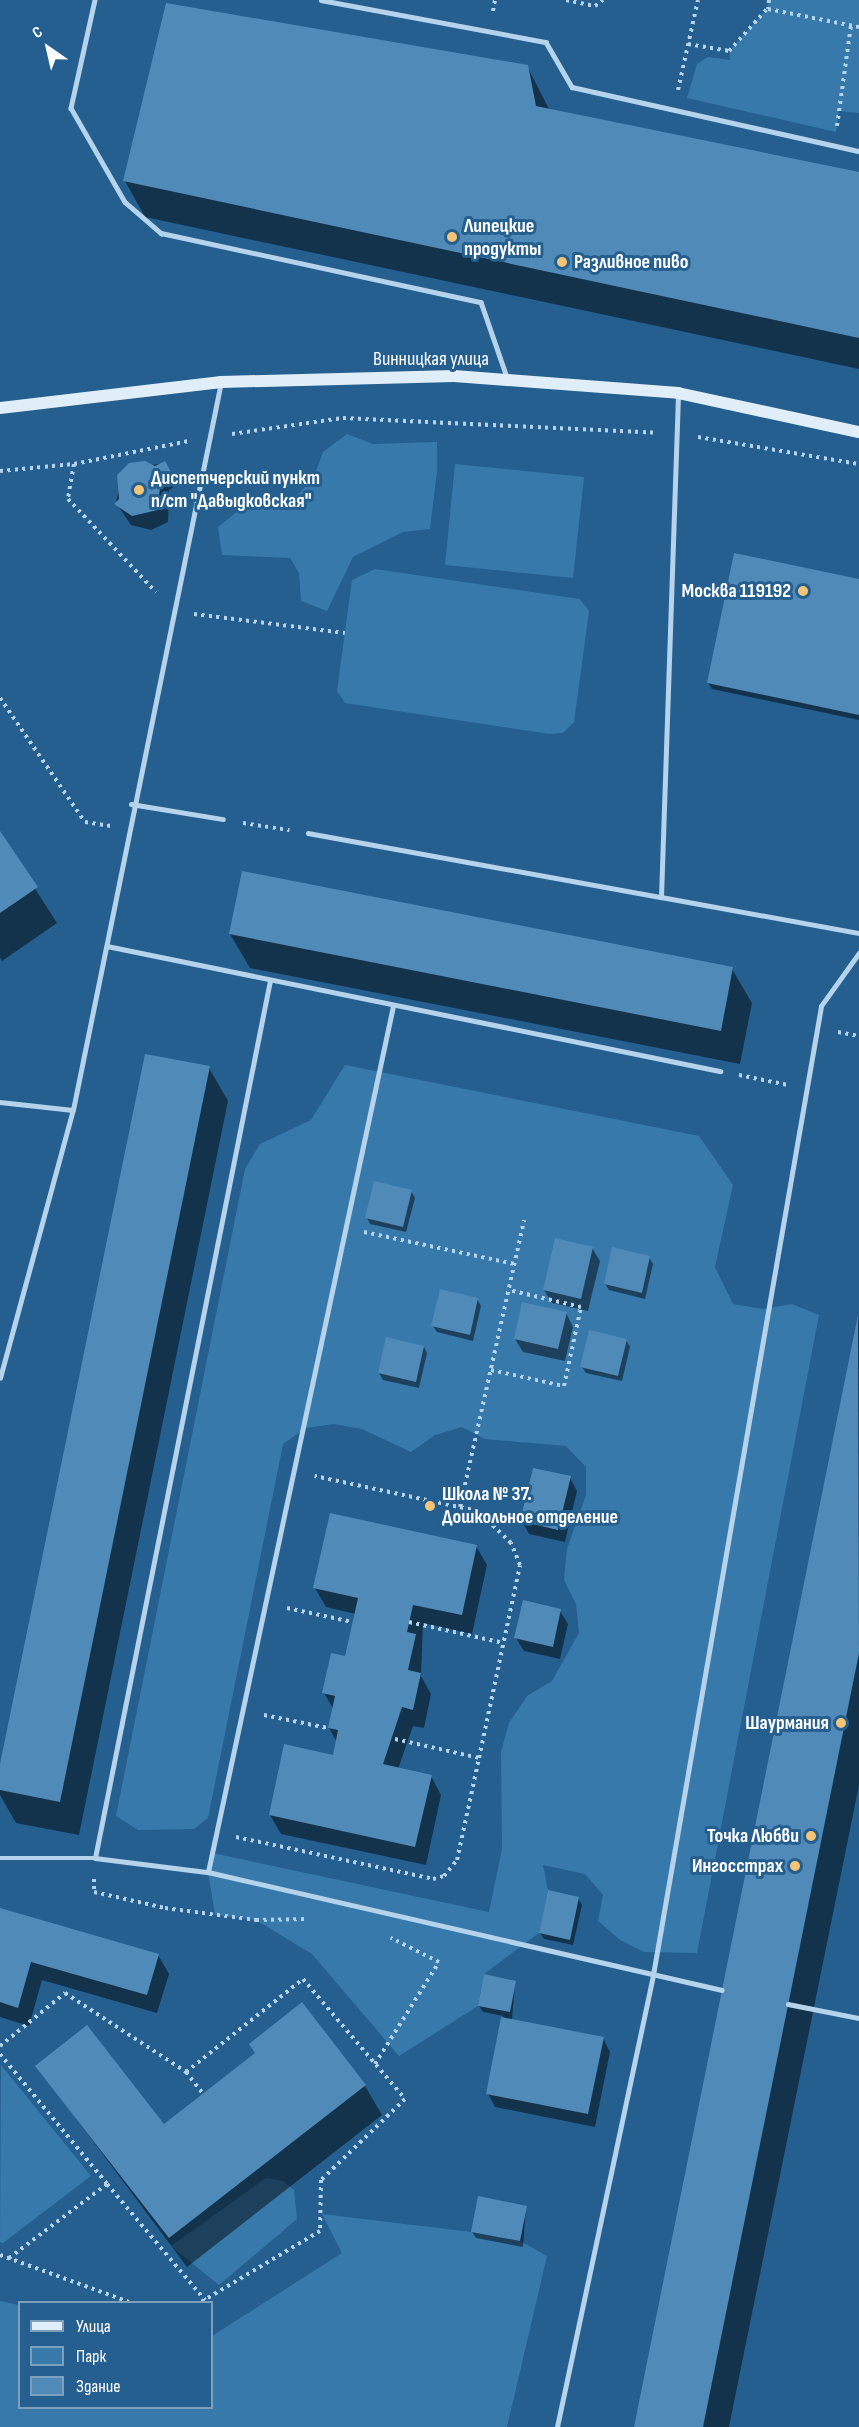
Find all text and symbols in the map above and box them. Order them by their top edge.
north arrow [18,18,78,78]
text: С [29,22,46,43]
place label: Липецкие продукты [464,214,541,261]
marker: Липецкие продукты [445,230,459,244]
place label: Разливное пиво [574,250,688,274]
marker: Разливное пиво [555,255,569,269]
street label: Винницкая улица [373,347,489,371]
place label: Диспетчерский пункт п/ст "Давыдковская" [151,466,320,513]
marker: Диспетчерский пункт п/ст "Давыдковская" [132,483,146,497]
place label: Москва 119192 [682,579,791,603]
marker: Москва 119192 [796,584,810,598]
place label: Школа № 37. Дошкольное отделение [442,1482,618,1529]
marker: Школа № 37. Дошкольное отделение [423,1499,437,1513]
place label: Шаурмания [745,1711,829,1735]
marker: Шаурмания [834,1716,848,1730]
place label: Точка Любви [707,1824,799,1848]
marker: Точка Любви [804,1829,818,1843]
place label: Ингосстрах [692,1854,783,1878]
marker: Ингосстрах [788,1859,802,1873]
legend [18,2301,213,2409]
text: Улица [76,2316,111,2337]
text: Парк [76,2346,106,2367]
text: Здание [76,2376,121,2397]

